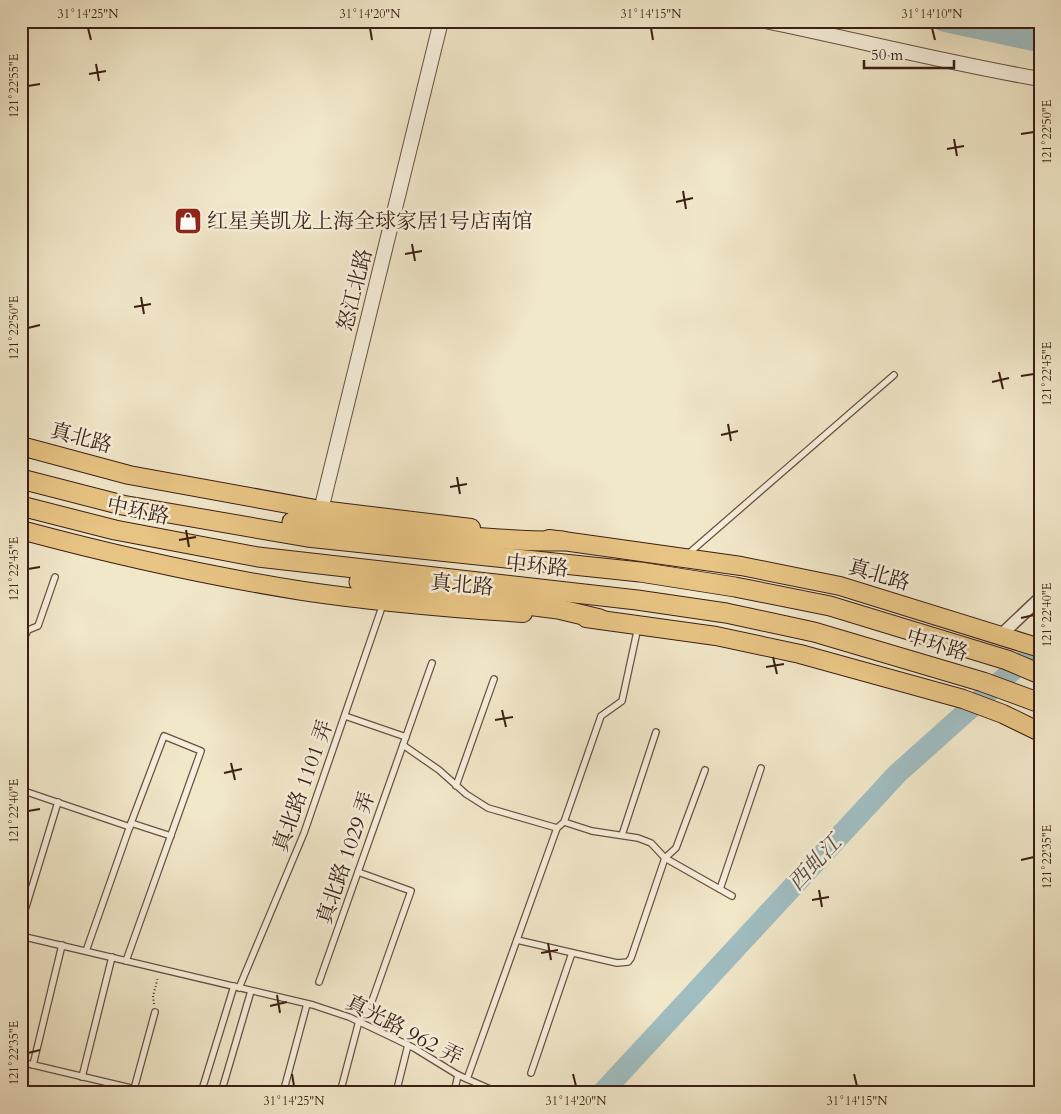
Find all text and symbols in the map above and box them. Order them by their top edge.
text: 31°14'25"N [58,6,119,22]
text: 31°14'20"N [340,6,401,22]
text: 31°14'15"N [621,6,682,22]
text: 31°14'10"N [902,6,963,22]
scale bar [864,38,954,70]
text: 50 m [871,45,903,65]
text: 121°22'55"E [6,54,22,118]
text: 121°22'50"E [1039,100,1055,164]
shop icon: 红星美凯龙上海全球家居1号店南馆 [173,206,203,236]
place label: 红星美凯龙上海全球家居1号店南馆 [207,207,533,236]
street label: 怒江北路 [331,246,379,334]
text: 121°22'50"E [6,296,22,360]
text: 121°22'45"E [1039,342,1055,406]
street label: 真北路 [47,416,115,460]
street label: 中环路 [104,490,172,532]
text: 121°22'45"E [6,537,22,601]
street label: 中环路 [504,548,570,584]
street label: 真北路 [845,552,913,598]
street label: 真北路 [429,568,495,602]
text: 121°22'40"E [1039,583,1055,647]
street label: 中环路 [903,622,971,668]
street label: 真北路 1101 弄 [266,716,340,856]
text: 121°22'40"E [6,779,22,843]
street label: 真北路 1029 弄 [310,788,382,928]
text: 121°22'35"E [1039,825,1055,889]
water label: 西虬江 [782,826,851,897]
street label: 真光路 962 弄 [341,988,467,1072]
text: 121°22'35"E [6,1021,22,1085]
text: 31°14'25"N [264,1093,325,1109]
text: 31°14'20"N [546,1093,607,1109]
text: 31°14'15"N [827,1093,888,1109]

